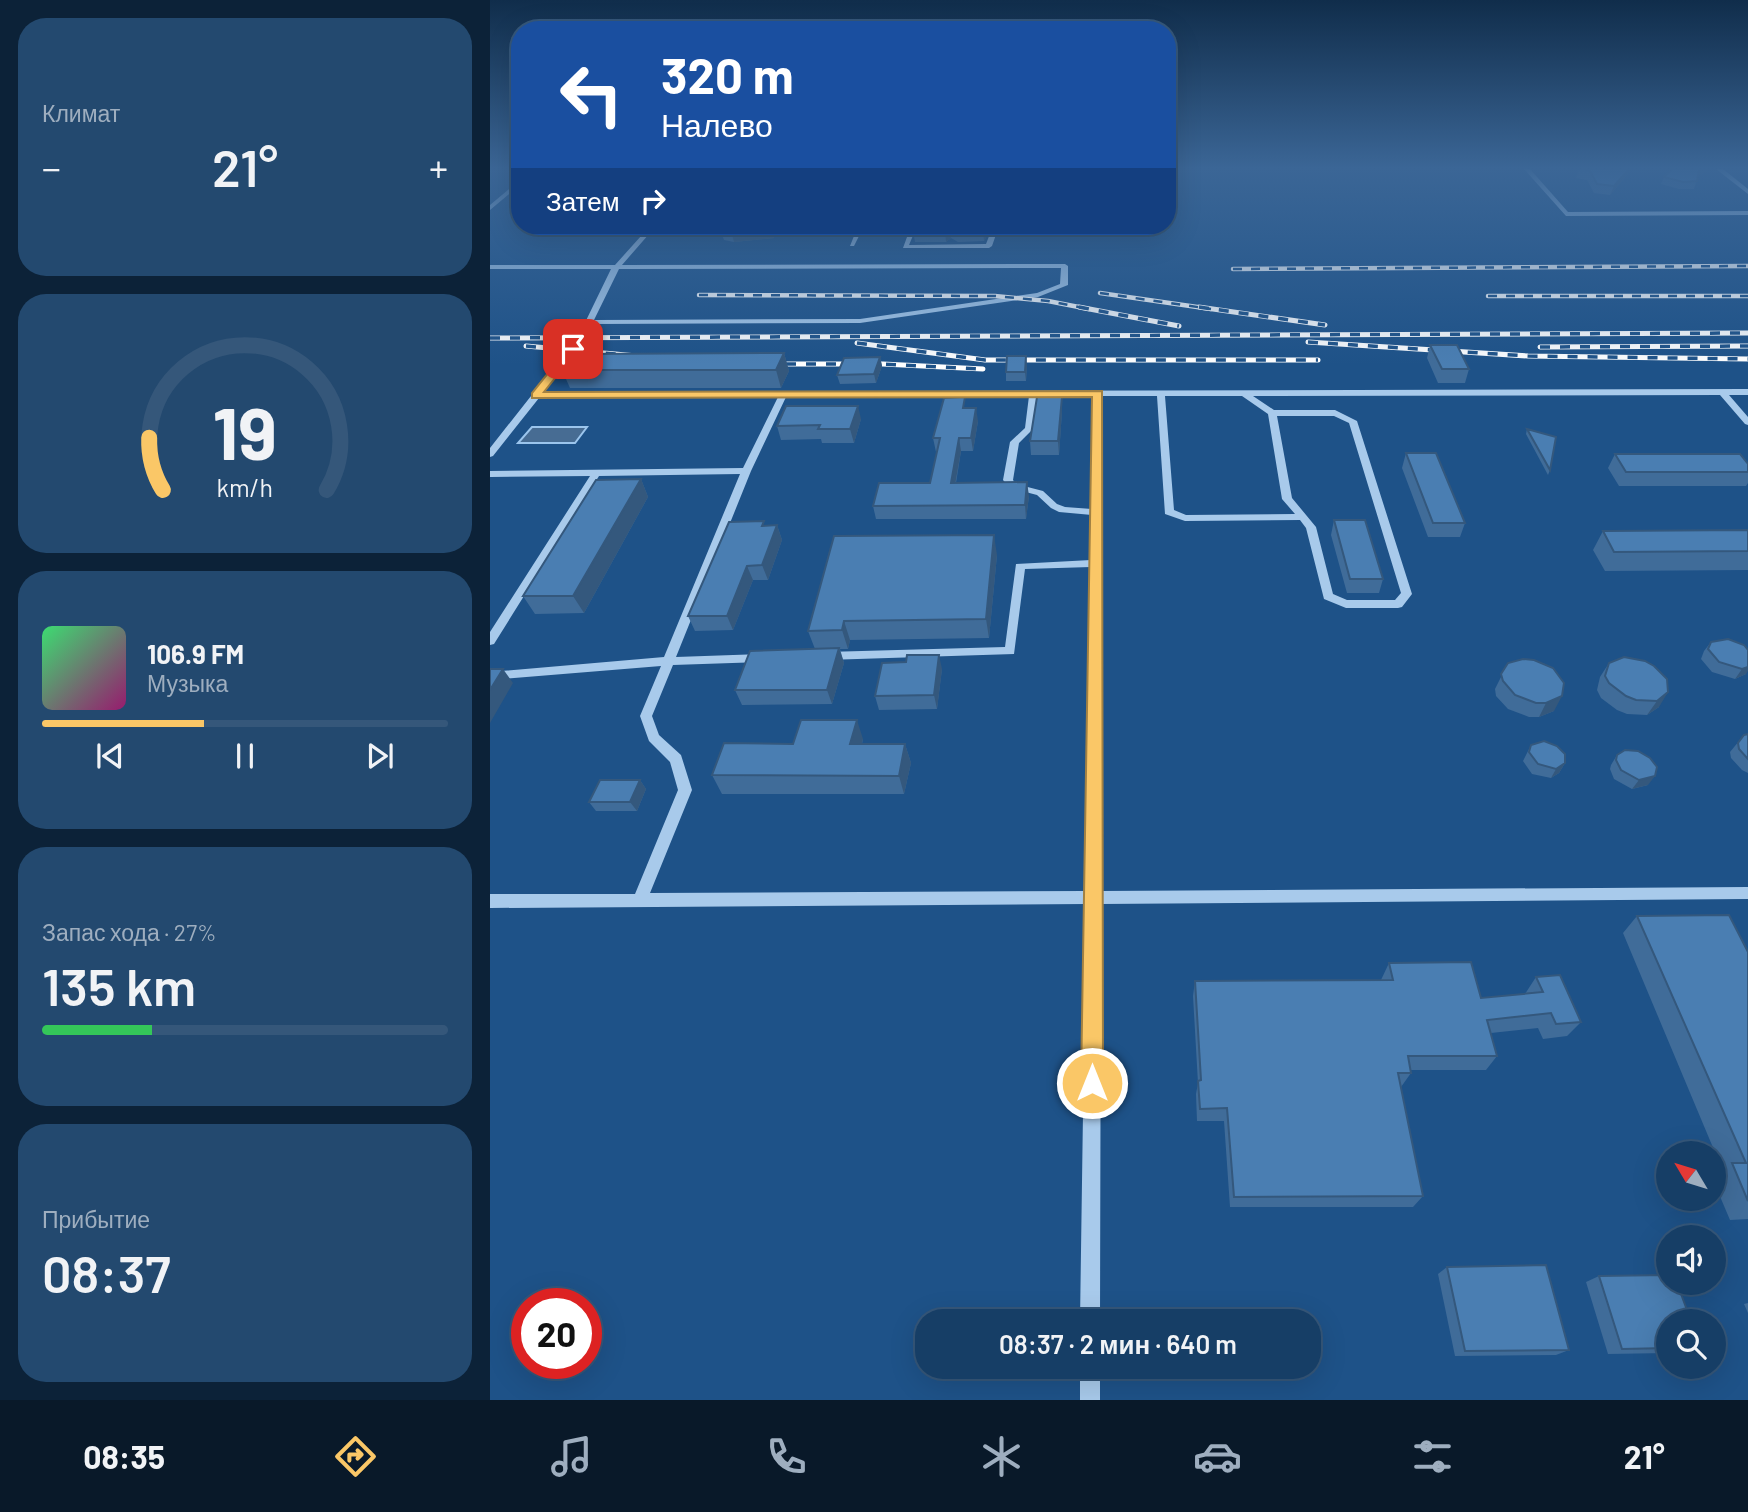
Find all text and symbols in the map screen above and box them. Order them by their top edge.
text: 320 m [661,45,794,104]
icon: left [546,49,637,140]
text: Климат [42,99,120,127]
text: Налево [661,105,773,143]
text: 21° [212,135,278,197]
text: − [42,144,61,190]
text: + [429,144,448,190]
icon: right [634,182,672,220]
text: Затем [546,185,620,216]
pin [543,319,603,379]
icon: arrive [554,330,592,368]
text: 19 [213,387,277,475]
text: km/h [217,471,273,501]
text: 106.9 FM [147,638,244,669]
text: Музыка [147,669,228,697]
icon: previous [91,737,129,775]
icon: pause [226,737,264,775]
icon: next [361,737,399,775]
text: Запас хода · 27% [42,918,217,946]
text: 135 km [42,954,196,1016]
position arrow [1055,1046,1129,1120]
north arrow [1656,1141,1726,1211]
map controls [1656,1141,1726,1379]
text: Прибытие [42,1205,150,1233]
button: sound [1656,1225,1726,1295]
text: 08:37 [42,1241,171,1303]
speed limit sign: 20 [511,1288,602,1379]
button: search [1656,1309,1726,1379]
text: 08:37 · 2 мин · 640 m [999,1328,1237,1359]
icon: directions [331,1432,380,1481]
icon: music [547,1432,596,1481]
icon: phone [762,1432,811,1481]
icon: climate [977,1432,1026,1481]
icon: car [1193,1432,1242,1481]
icon: filters [1408,1432,1457,1481]
text: 08:35 [83,1437,165,1475]
text: 21° [1624,1437,1665,1475]

